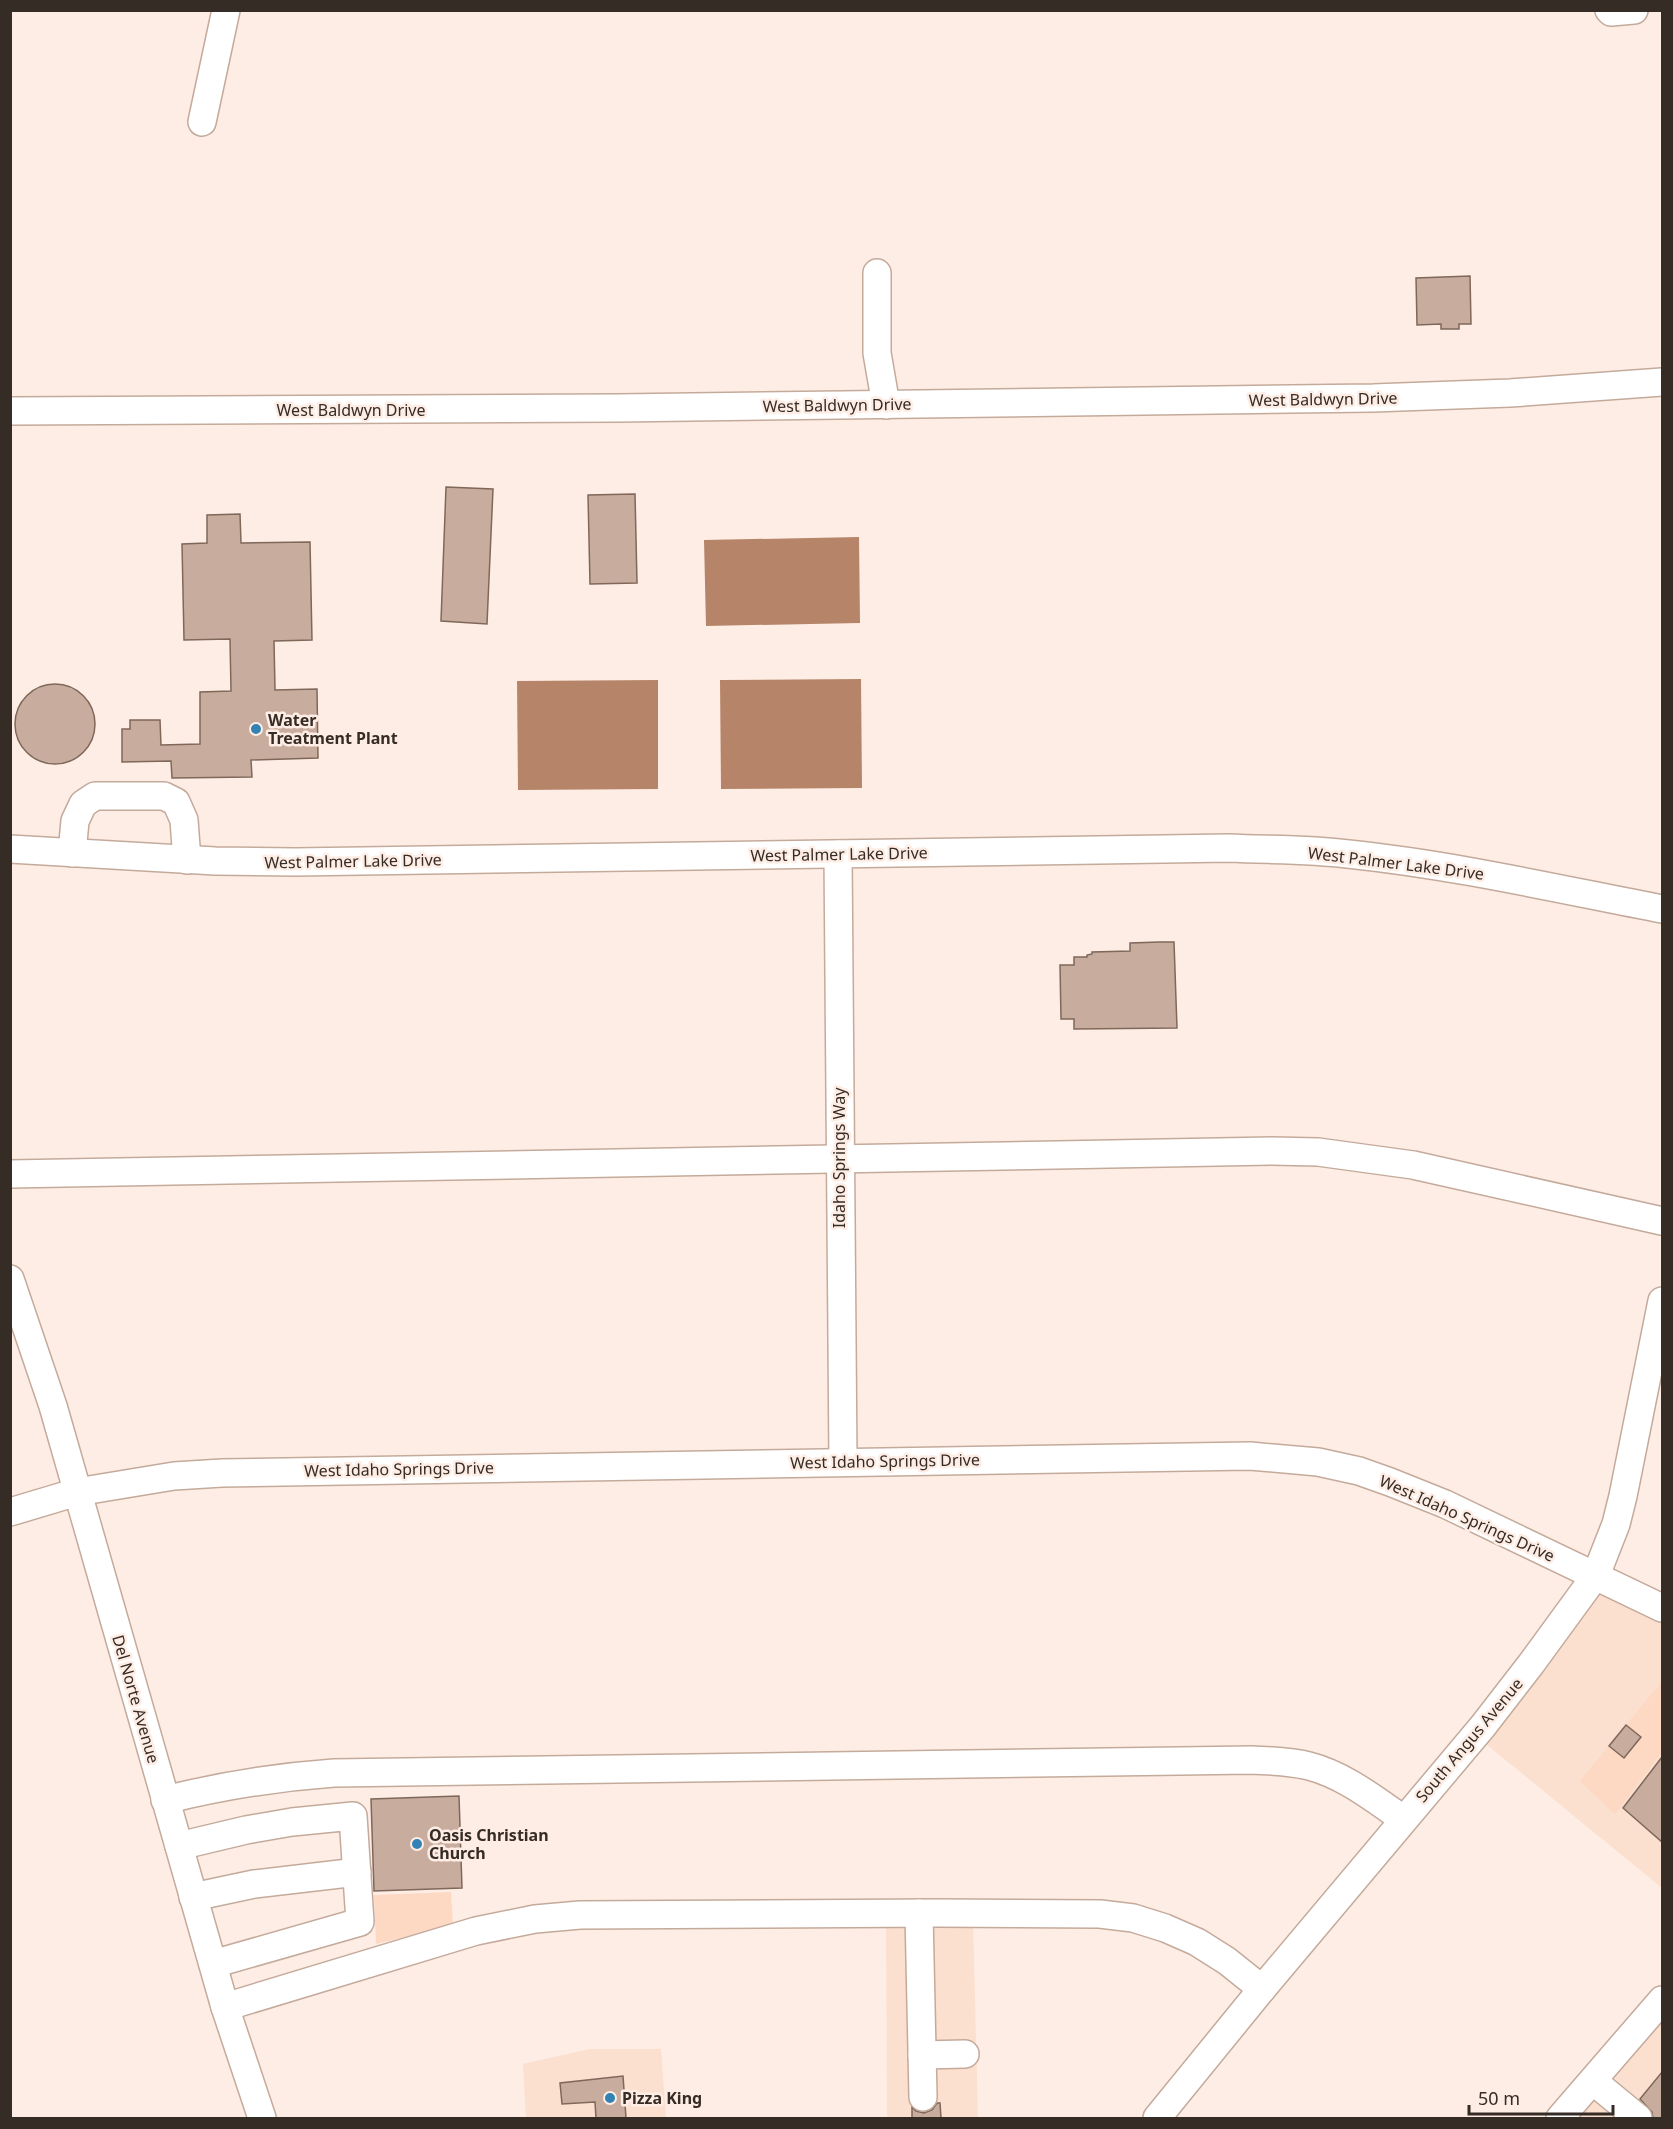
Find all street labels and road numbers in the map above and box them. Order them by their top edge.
street label: West Baldwyn Drive [1248,387,1398,411]
street label: West Baldwyn Drive [762,393,912,417]
street label: West Baldwyn Drive [277,399,425,421]
street label: West Palmer Lake Drive [750,841,928,867]
street label: West Palmer Lake Drive [1307,841,1485,885]
street label: West Palmer Lake Drive [264,848,442,874]
street label: Idaho Springs Way [828,1087,850,1228]
street label: West Idaho Springs Drive [790,1448,980,1474]
street label: West Idaho Springs Drive [304,1456,494,1482]
street label: West Idaho Springs Drive [1376,1469,1558,1567]
street label: Del Norte Avenue [107,1632,165,1766]
street label: South Angus Avenue [1410,1673,1528,1807]

